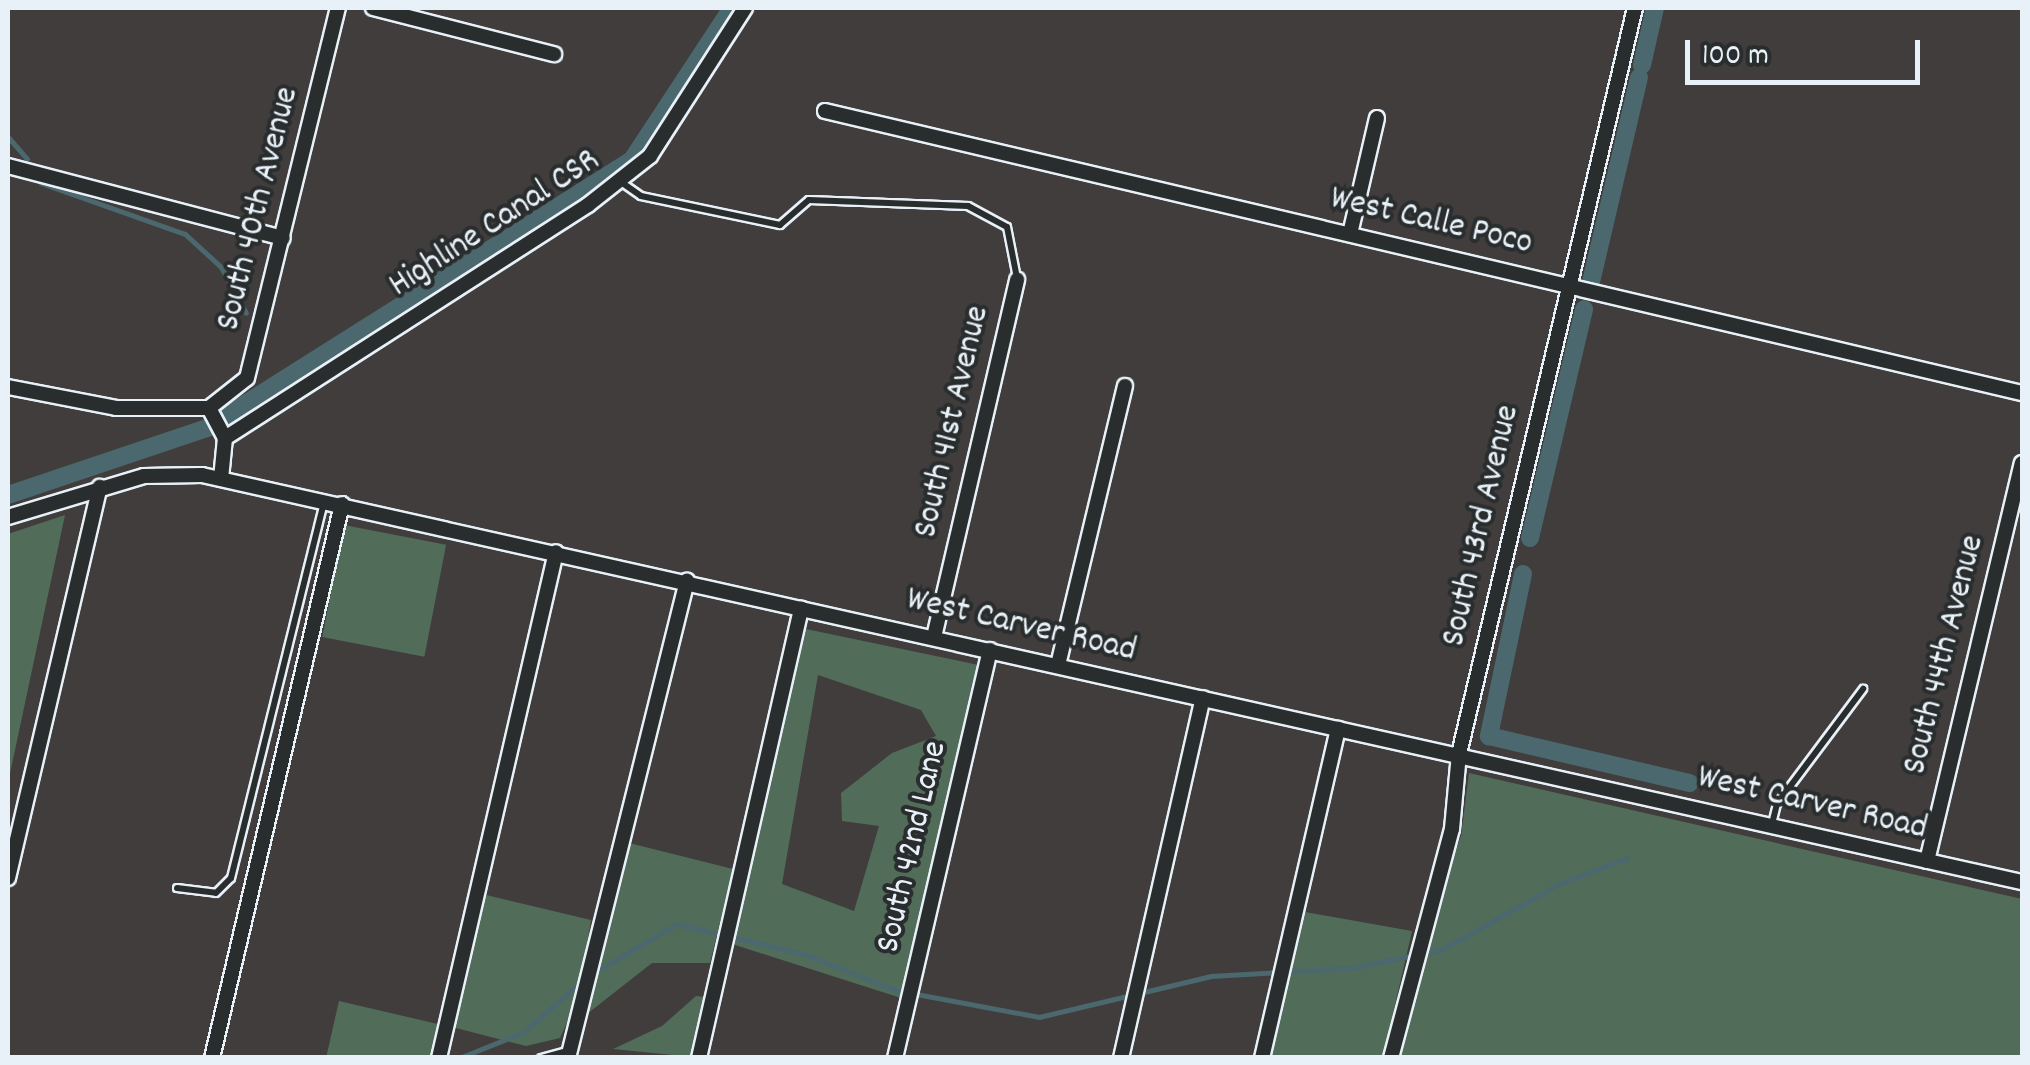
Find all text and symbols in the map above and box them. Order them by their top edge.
scale bar [1690,20,1925,82]
text: 100 m [1702,36,1769,79]
street label: South 40th Avenue [208,83,310,335]
street label: Highline Canal CSR [382,140,608,308]
street label: West Calle Poco [1326,178,1536,266]
street label: South 41st Avenue [906,302,1000,542]
street label: South 43rd Avenue [1434,401,1530,651]
street label: South 44th Avenue [1895,531,1995,779]
street label: West Carver Road [902,579,1140,673]
street label: South 42nd Lane [868,737,958,957]
street label: West Carver Road [1693,757,1931,851]

